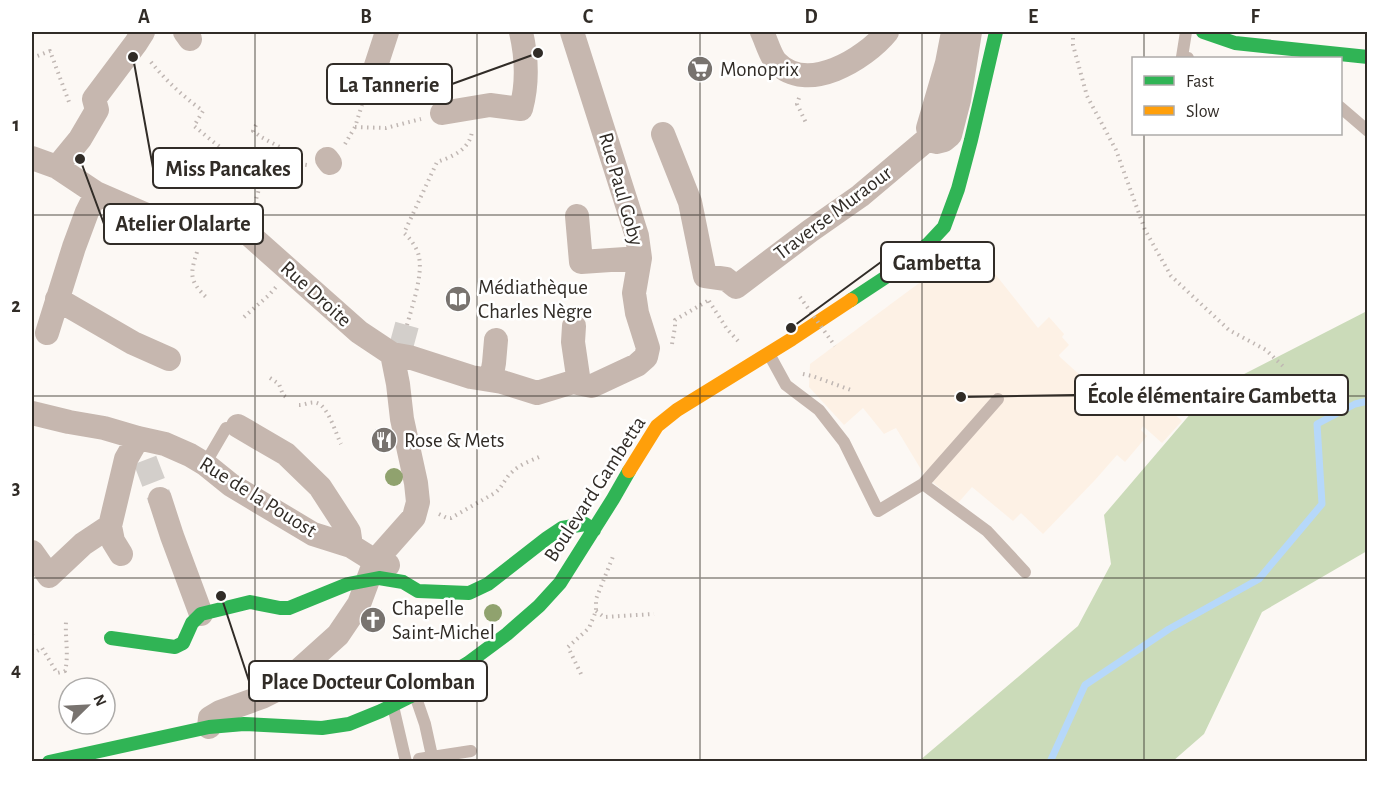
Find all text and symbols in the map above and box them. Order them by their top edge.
text: A [138,7,150,27]
text: B [360,7,372,27]
text: C [583,7,594,27]
text: D [804,7,818,27]
text: E [1028,7,1038,27]
text: F [1250,7,1260,27]
supermarket icon: Monoprix [685,54,715,84]
legend [1132,57,1342,135]
place label: Monoprix [720,59,799,80]
callout: La Tannerie [327,64,452,104]
text: Fast [1186,73,1214,91]
text: La Tannerie [339,74,439,96]
text: Slow [1186,103,1219,121]
text: 1 [12,115,20,135]
street label: Rue Paul Goby [595,130,647,248]
callout: Miss Pancakes [153,148,302,188]
text: Miss Pancakes [165,158,291,180]
street label: Traverse Muraour [770,162,896,264]
callout: Atelier Olalarte [104,204,263,244]
text: Atelier Olalarte [115,213,251,235]
callout: Gambetta [881,242,994,282]
text: Gambetta [893,252,982,274]
street label: Rue Droite [277,257,355,331]
place label: Médiathèque Charles Nègre [478,277,592,322]
library icon: Médiathèque Charles Nègre [443,284,473,314]
text: 2 [11,296,21,316]
callout: École élémentaire Gambetta [1075,375,1348,415]
text: École élémentaire Gambetta [1087,382,1337,407]
street label: Boulevard Gambetta [540,412,650,565]
restaurant icon: Rose & Mets [369,425,399,455]
place label: Rose & Mets [404,430,504,451]
street label: Rue de la Pouost [196,453,320,541]
text: 3 [12,478,20,498]
place label: Chapelle Saint-Michel [392,598,495,643]
church icon: Chapelle Saint-Michel [358,605,388,635]
text: 4 [11,660,21,680]
callout: Place Docteur Colomban [249,661,487,701]
text: Place Docteur Colomban [261,671,475,693]
north arrow [57,676,117,736]
text: N [90,692,109,709]

